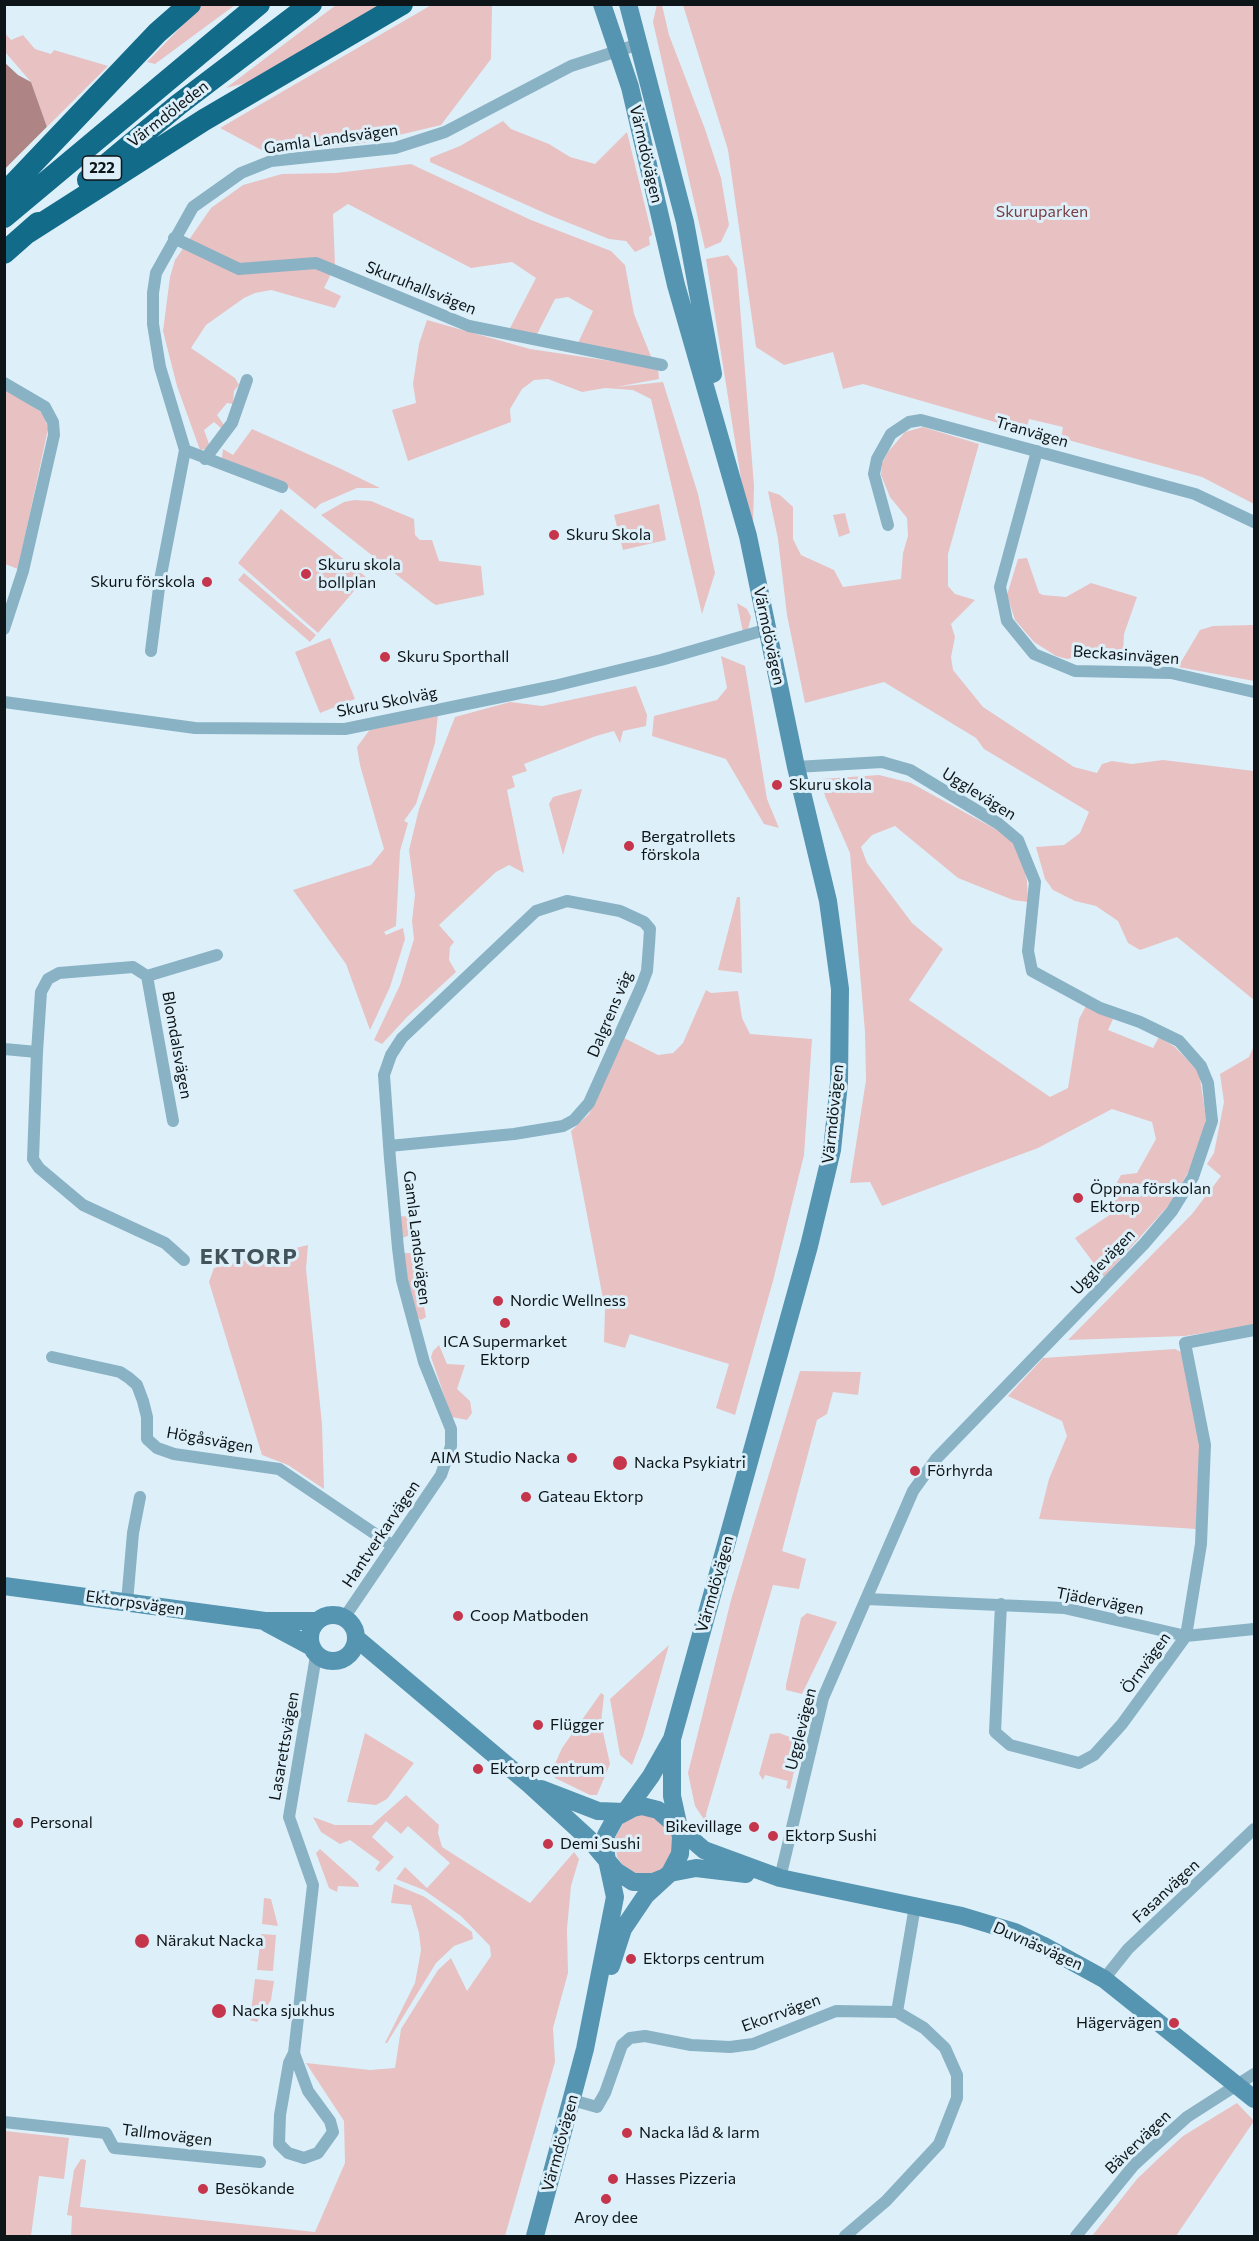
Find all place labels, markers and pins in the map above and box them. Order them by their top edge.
place label: Skuru Skola [566,525,651,545]
marker: Skuru Skola [547,528,561,542]
place label: Skuru skola bollplan [318,555,401,593]
marker: Skuru skola bollplan [299,567,313,581]
place label: Skuru förskola [90,572,195,592]
marker: Skuru förskola [200,575,214,589]
place label: Skuru Sporthall [397,647,509,667]
marker: Skuru Sporthall [378,650,392,664]
place label: Skuru skola [789,775,872,795]
marker: Skuru skola [770,778,784,792]
place label: Bergatrollets förskola [641,827,736,865]
marker: Bergatrollets förskola [622,839,636,853]
place label: Öppna förskolan Ektorp [1090,1179,1211,1217]
marker: Öppna förskolan Ektorp [1071,1191,1085,1205]
place label: Nordic Wellness [510,1291,626,1311]
marker: Nordic Wellness [491,1294,505,1308]
marker: ICA Supermarket Ektorp [498,1316,512,1330]
place label: ICA Supermarket Ektorp [443,1332,567,1370]
place label: AIM Studio Nacka [430,1448,560,1468]
marker: AIM Studio Nacka [565,1451,579,1465]
place label: Nacka Psykiatri [634,1453,746,1473]
marker: Nacka Psykiatri [611,1454,629,1472]
place label: Förhyrda [927,1461,993,1481]
marker: Förhyrda [908,1464,922,1478]
place label: Gateau Ektorp [538,1487,643,1507]
marker: Gateau Ektorp [519,1490,533,1504]
place label: Coop Matboden [470,1606,589,1626]
marker: Coop Matboden [451,1609,465,1623]
place label: Flügger [550,1715,604,1735]
marker: Flügger [531,1718,545,1732]
place label: Ektorp centrum [490,1759,604,1779]
marker: Ektorp centrum [471,1762,485,1776]
place label: Personal [30,1813,93,1833]
marker: Personal [11,1816,25,1830]
place label: Bikevillage [665,1817,742,1837]
marker: Bikevillage [747,1820,761,1834]
place label: Ektorp Sushi [785,1826,877,1846]
marker: Ektorp Sushi [766,1829,780,1843]
place label: Demi Sushi [560,1834,640,1854]
marker: Demi Sushi [541,1837,555,1851]
place label: Närakut Nacka [156,1931,264,1951]
marker: Närakut Nacka [133,1932,151,1950]
place label: Ektorps centrum [643,1949,765,1969]
marker: Ektorps centrum [624,1952,638,1966]
place label: Nacka sjukhus [232,2001,335,2021]
marker: Nacka sjukhus [210,2002,228,2020]
place label: Hägervägen [1076,2013,1162,2033]
marker: Hägervägen [1167,2016,1181,2030]
place label: Nacka låd & larm [639,2123,760,2143]
marker: Nacka låd & larm [620,2126,634,2140]
place label: Hasses Pizzeria [625,2169,736,2189]
marker: Hasses Pizzeria [606,2172,620,2186]
place label: Besökande [215,2179,294,2199]
marker: Besökande [196,2182,210,2196]
marker: Aroy dee [599,2192,613,2206]
place label: Aroy dee [574,2208,638,2228]

